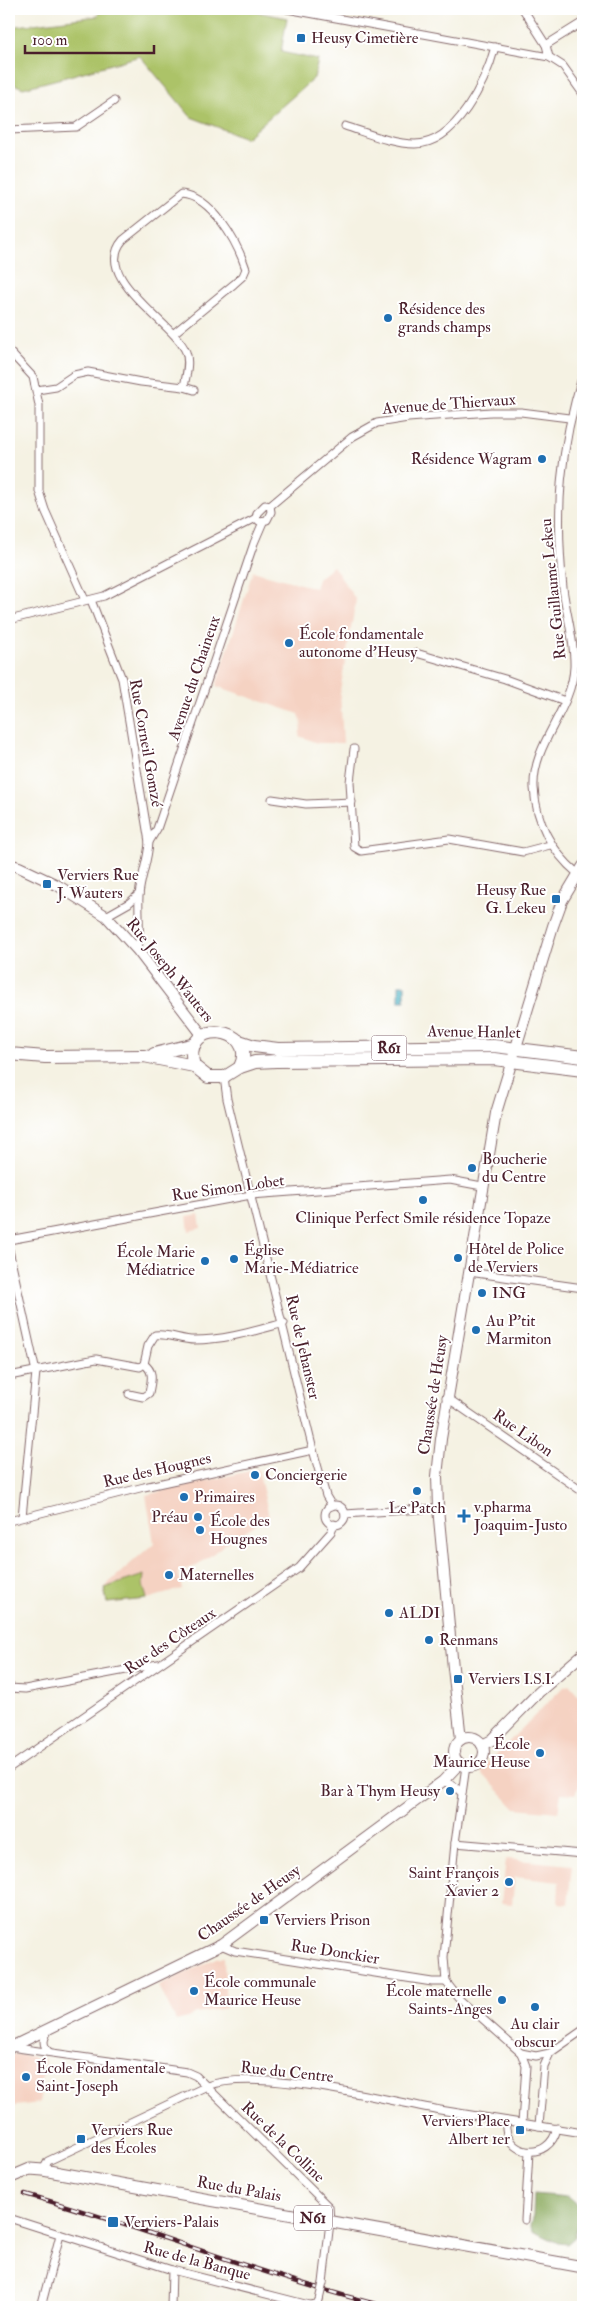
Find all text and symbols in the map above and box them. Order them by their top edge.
scale bar [25,22,154,54]
place label: Heusy Cimetière [311,28,419,48]
text: 100 m [32,31,68,50]
marker: Heusy Cimetière [295,32,307,44]
place label: Résidence des grands champs [398,299,491,338]
marker: Résidence des grands champs [382,312,394,324]
street label: Avenue de Thiervaux [381,389,516,419]
place label: Résidence Wagram [411,449,533,469]
marker: Résidence Wagram [536,453,548,465]
street label: Rue Guillaume Lekeu [536,517,570,661]
street label: Avenue du Chaineux [163,613,225,744]
place label: École fondamentale autonome d'Heusy [299,623,424,662]
marker: École fondamentale autonome d'Heusy [283,637,295,649]
street label: Rue Corneil Gomzé [125,677,167,809]
place label: Verviers Rue J. Wauters [56,865,139,904]
marker: Verviers Rue J. Wauters [41,878,53,890]
place label: Heusy Rue G. Lekeu [476,880,546,918]
marker: Heusy Rue G. Lekeu [550,893,562,905]
street label: Rue Joseph Wauters [121,914,218,1027]
street label: Avenue Hanlet [426,1021,521,1043]
road number: R61 [372,1036,406,1060]
place label: Boucherie du Centre [482,1149,547,1187]
marker: Boucherie du Centre [466,1162,478,1174]
street label: Rue Simon Lobet [170,1170,286,1206]
marker: Clinique Perfect Smile résidence Topaze [417,1194,429,1206]
place label: Clinique Perfect Smile résidence Topaze [295,1208,551,1229]
place label: Église Marie-Médiatrice [244,1239,359,1278]
place label: Hôtel de Police de Verviers [468,1239,564,1277]
place label: École Marie Médiatrice [117,1241,195,1280]
marker: Hôtel de Police de Verviers [452,1252,464,1264]
marker: Église Marie-Médiatrice [228,1253,240,1265]
marker: École Marie Médiatrice [199,1255,211,1267]
place label: ING [492,1283,526,1303]
marker: ING [476,1287,488,1299]
street label: Rue de Jehanster [280,1293,325,1402]
place label: Au P'tit Marmiton [485,1311,552,1349]
marker: Au P'tit Marmiton [470,1324,482,1336]
street label: Chaussée de Heusy [414,1333,452,1456]
street label: Rue Libon [489,1405,557,1461]
street label: Rue des Hougnes [101,1448,213,1492]
place label: Conciergerie [265,1465,348,1485]
marker: Conciergerie [249,1469,261,1481]
marker: Le Patch [411,1485,423,1497]
place label: Primaires [194,1487,255,1507]
marker: Primaires [178,1491,190,1503]
place label: v.pharma Joaquim-Justo [473,1497,568,1536]
place label: Le Patch [388,1498,446,1518]
place label: Préau [151,1507,188,1527]
place label: École des Hougnes [210,1510,270,1549]
marker: v.pharma Joaquim-Justo [458,1510,470,1522]
marker: Préau [192,1511,204,1523]
marker: École des Hougnes [194,1524,206,1536]
place label: Maternelles [179,1565,254,1585]
marker: Maternelles [163,1569,175,1581]
street label: Rue des Côteaux [120,1603,220,1679]
place label: ALDI [398,1603,440,1623]
marker: ALDI [383,1607,395,1619]
place label: Renmans [439,1630,498,1650]
marker: Renmans [423,1634,435,1646]
place label: Verviers I.S.I. [468,1669,554,1689]
marker: Verviers I.S.I. [452,1673,464,1685]
place label: École Maurice Heuse [433,1733,530,1772]
marker: École Maurice Heuse [534,1747,546,1759]
place label: Bar à Thym Heusy [320,1781,441,1801]
marker: Bar à Thym Heusy [444,1785,456,1797]
street label: Chaussée de Heusy [194,1860,305,1946]
place label: Saint François Xavier 2 [408,1863,499,1901]
marker: Saint François Xavier 2 [503,1876,515,1888]
place label: Verviers Prison [274,1910,370,1930]
marker: Verviers Prison [258,1914,270,1926]
street label: Rue Donckier [289,1935,381,1969]
place label: École communale Maurice Heuse [204,1971,317,2010]
place label: École maternelle Saints-Anges [386,1980,492,2019]
marker: École communale Maurice Heuse [188,1985,200,1997]
marker: École maternelle Saints-Anges [496,1994,508,2006]
marker: Au clair obscur [529,2001,541,2013]
place label: Au clair obscur [509,2014,560,2052]
place label: École Fondamentale Saint-Joseph [36,2057,166,2097]
street label: Rue du Centre [239,2057,335,2087]
marker: École Fondamentale Saint-Joseph [20,2071,32,2083]
street label: Rue de la Colline [237,2097,329,2187]
place label: Verviers Place Albert 1er [421,2111,510,2149]
place label: Verviers Rue des Écoles [91,2120,173,2158]
marker: Verviers Place Albert 1er [514,2124,526,2136]
marker: Verviers Rue des Écoles [75,2133,87,2145]
street label: Rue du Palais [195,2172,283,2206]
road number: N61 [294,2206,332,2230]
place label: Verviers-Palais [124,2212,219,2232]
marker: Verviers-Palais [106,2215,120,2229]
street label: Rue de la Banque [141,2237,253,2285]

